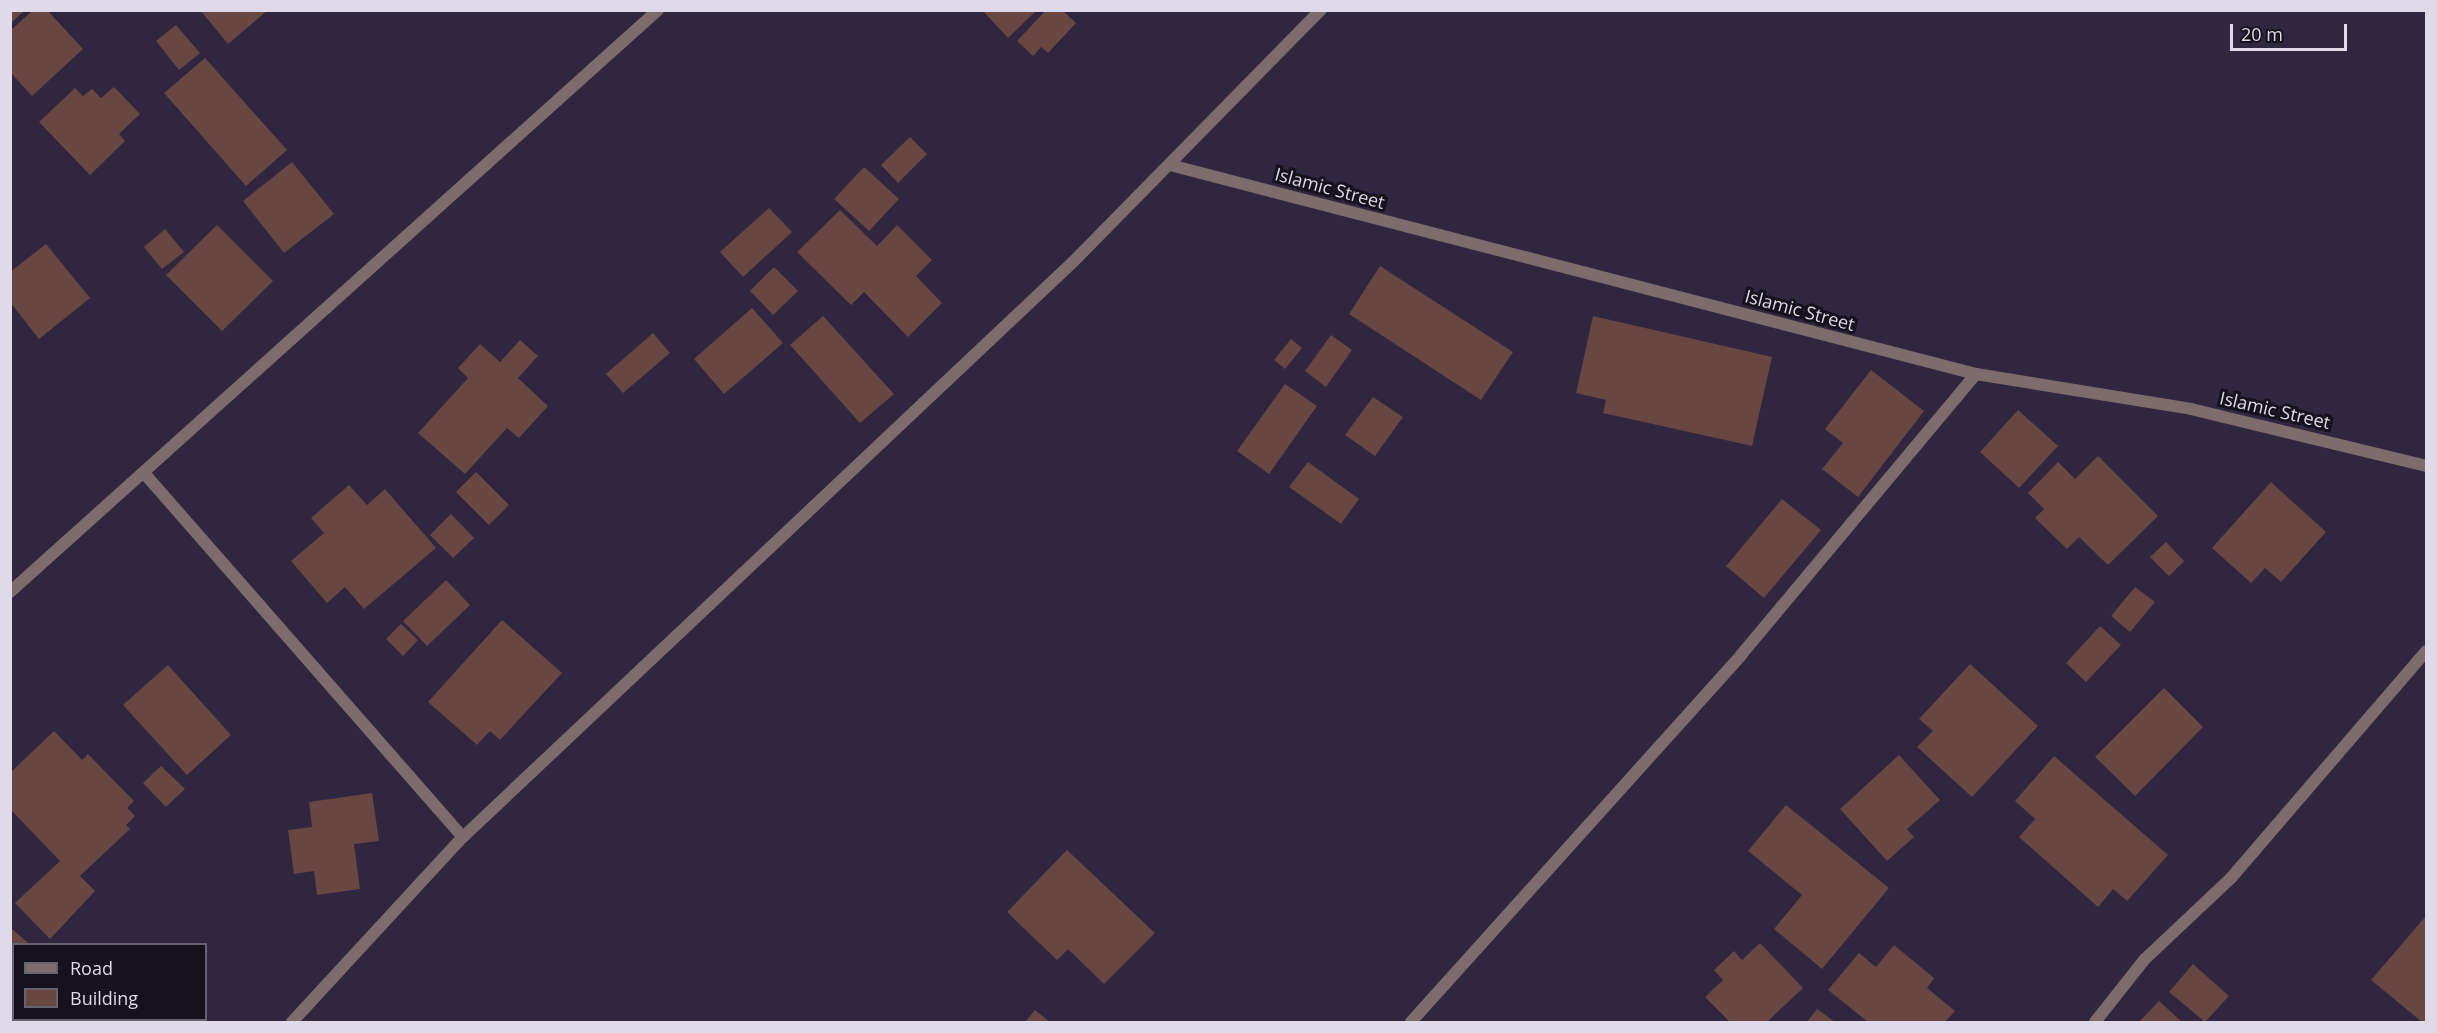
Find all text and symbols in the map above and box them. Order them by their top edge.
scale bar [2233,12,2350,50]
text: 20 m [2241,22,2283,46]
street label: Islamic Street [1273,163,1387,213]
street label: Islamic Street [1743,285,1857,335]
street label: Islamic Street [2218,387,2332,433]
legend [12,943,207,1021]
text: Road [70,956,113,980]
text: Building [70,986,138,1010]

